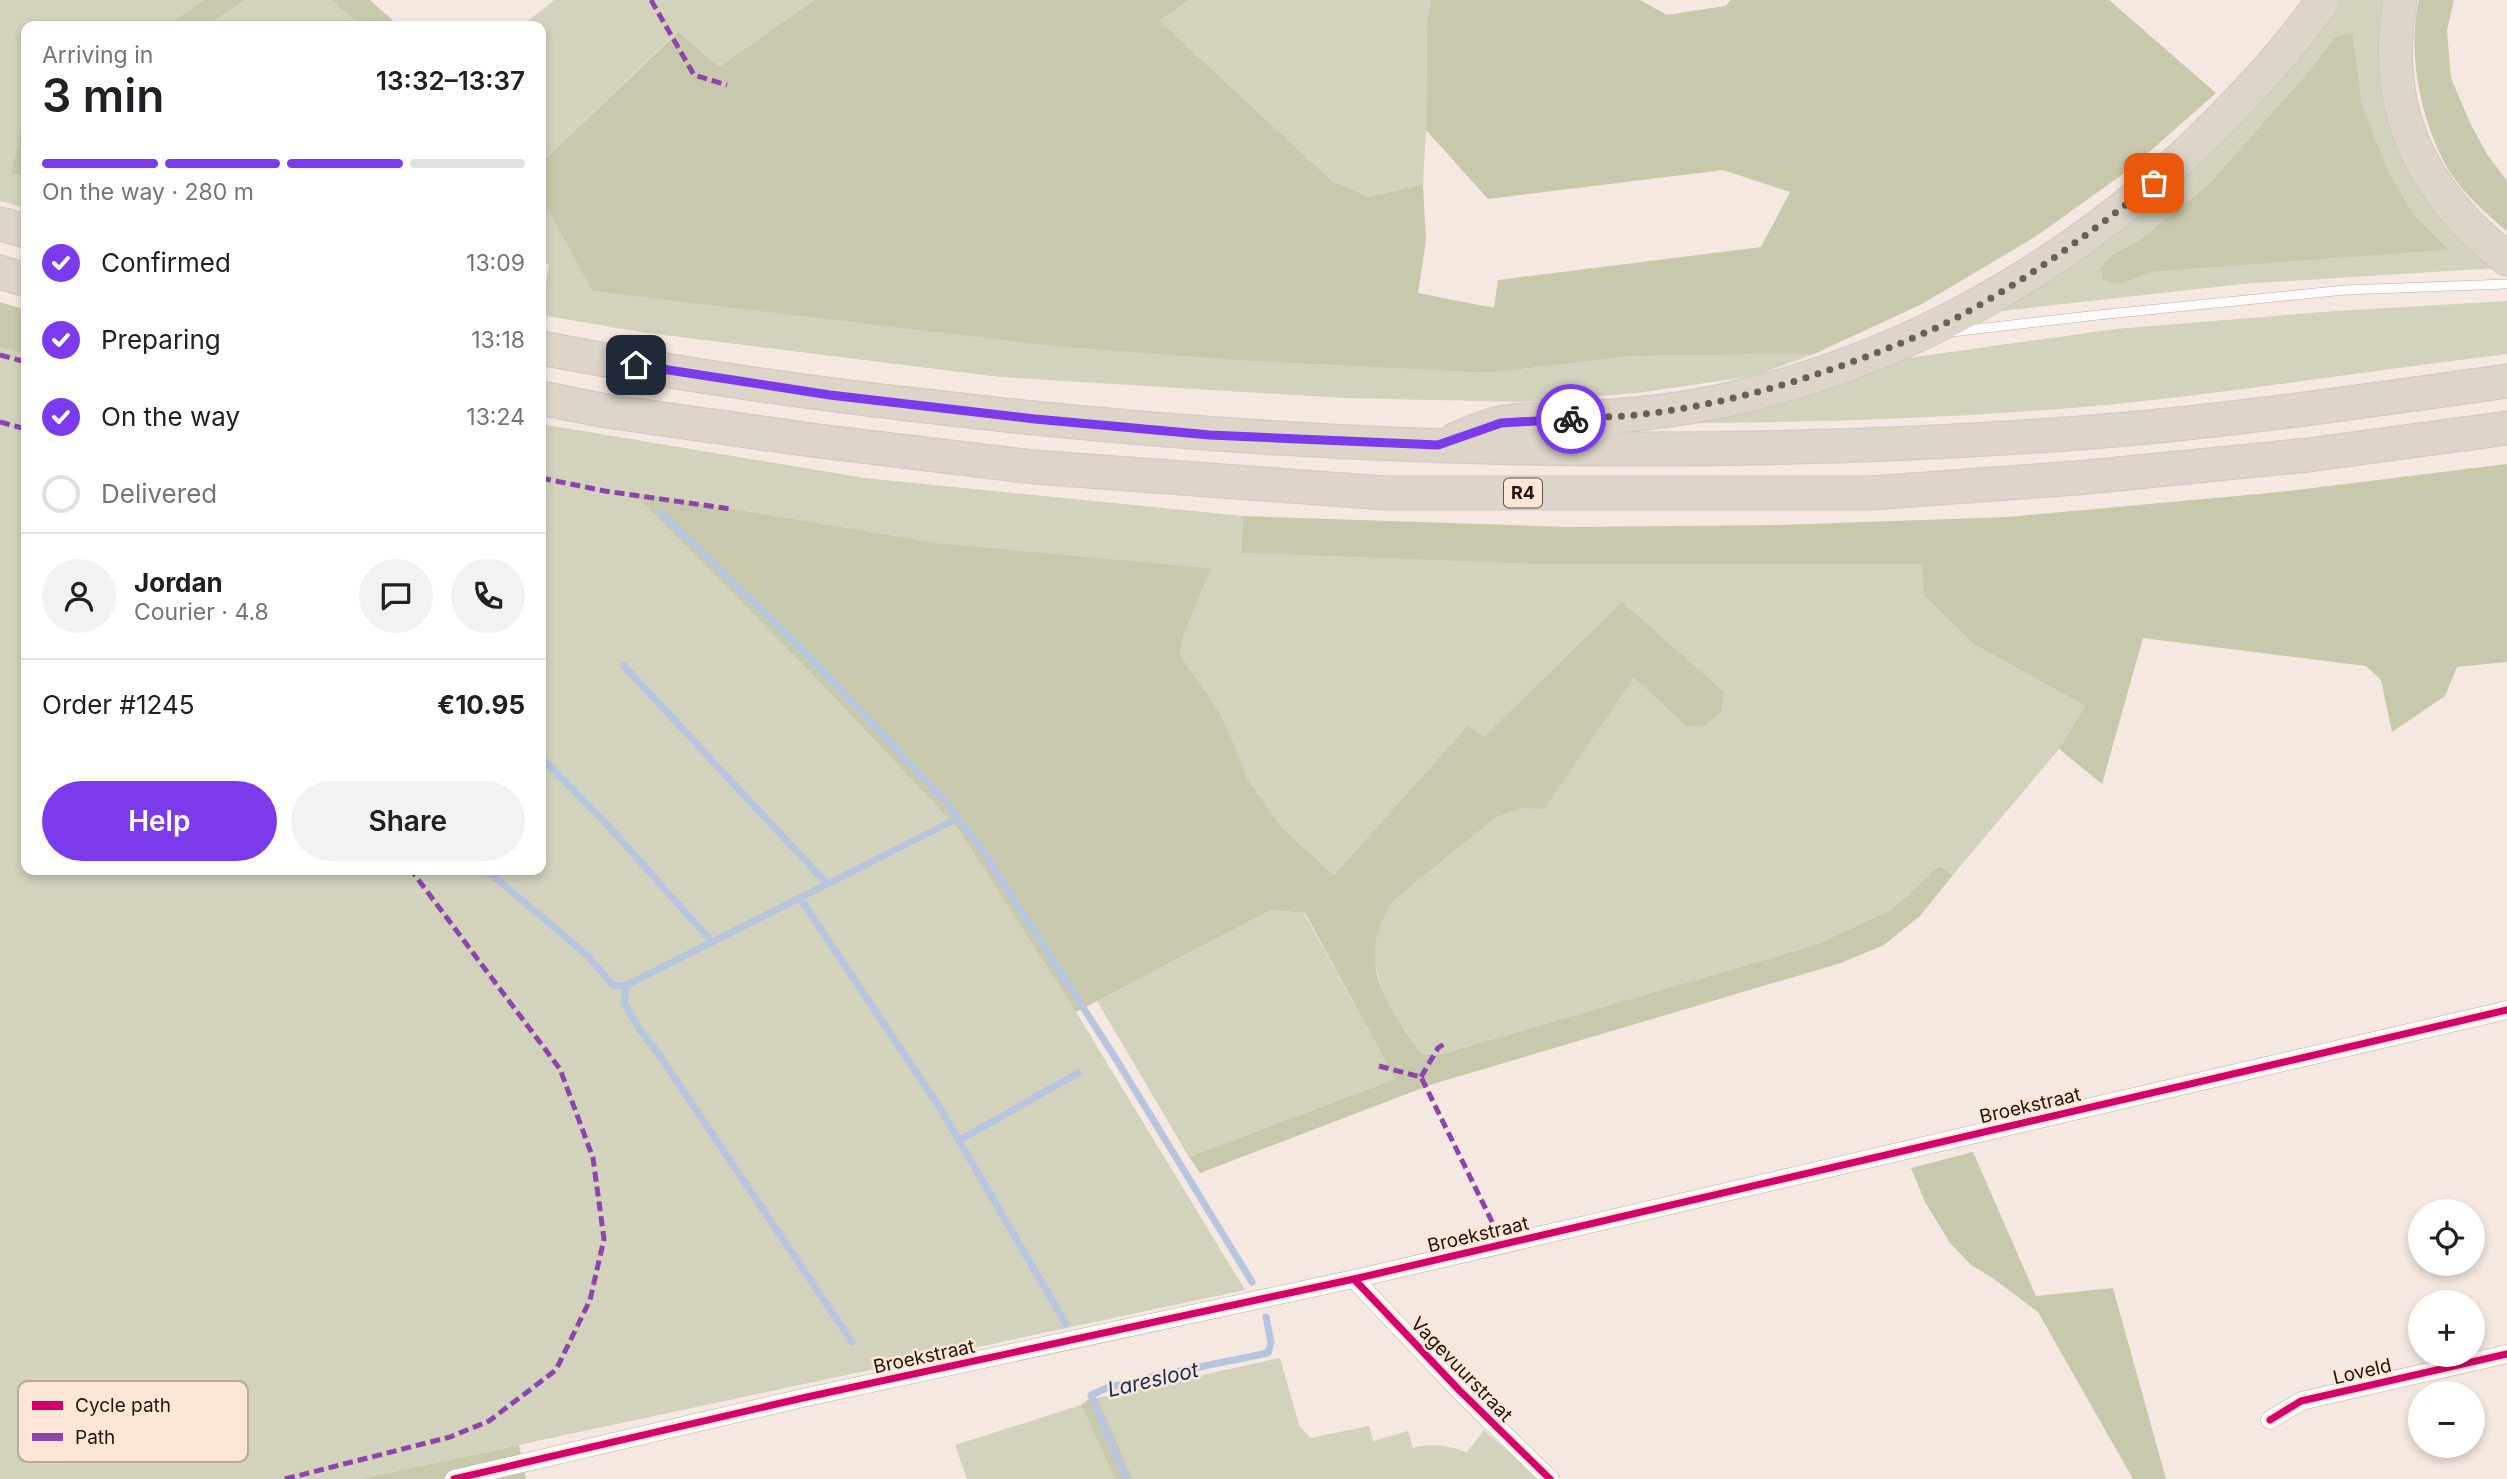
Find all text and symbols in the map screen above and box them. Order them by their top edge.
text: Arriving in [42,41,153,69]
text: 13:32–13:37 [376,65,525,96]
text: 3 min [42,67,164,123]
pin [2124,153,2184,213]
icon: bag [2135,164,2173,202]
text: On the way · 280 m [42,178,254,206]
icon: check [42,244,80,282]
text: Confirmed [101,247,231,278]
text: 13:09 [466,249,525,277]
icon: check [42,321,80,359]
text: Preparing [101,324,221,355]
text: 13:18 [471,326,525,354]
pin [606,335,666,395]
icon: home [617,346,655,384]
courier [1536,384,1606,454]
icon: check [42,398,80,436]
icon: bike [1552,400,1590,438]
text: On the way [101,401,240,432]
text: 13:24 [466,403,525,431]
text: Delivered [101,478,217,509]
road number: R4 [1504,478,1542,508]
button: person [42,559,116,633]
button: chat [359,559,433,633]
button: phone [451,559,525,633]
text: Jordan [134,567,223,598]
text: Courier · 4.8 [134,598,269,626]
text: Order #1245 [42,689,195,720]
text: €10.95 [437,689,525,720]
button: Help [42,781,277,861]
button: Share [291,781,525,861]
street label: Broekstraat [1977,1083,2083,1128]
map controls [2408,1199,2485,1458]
button: locate [2408,1199,2485,1276]
street label: Broekstraat [1425,1212,1531,1257]
button: + [2408,1290,2485,1367]
street label: Vagevuurstraat [1406,1312,1517,1426]
street label: Broekstraat [871,1335,977,1378]
street label: Loveld [2331,1354,2394,1389]
water label: Laresloot [1105,1357,1202,1402]
legend [18,1381,248,1462]
button: − [2408,1381,2485,1458]
text: Cycle path [75,1394,171,1417]
text: Path [75,1426,115,1449]

